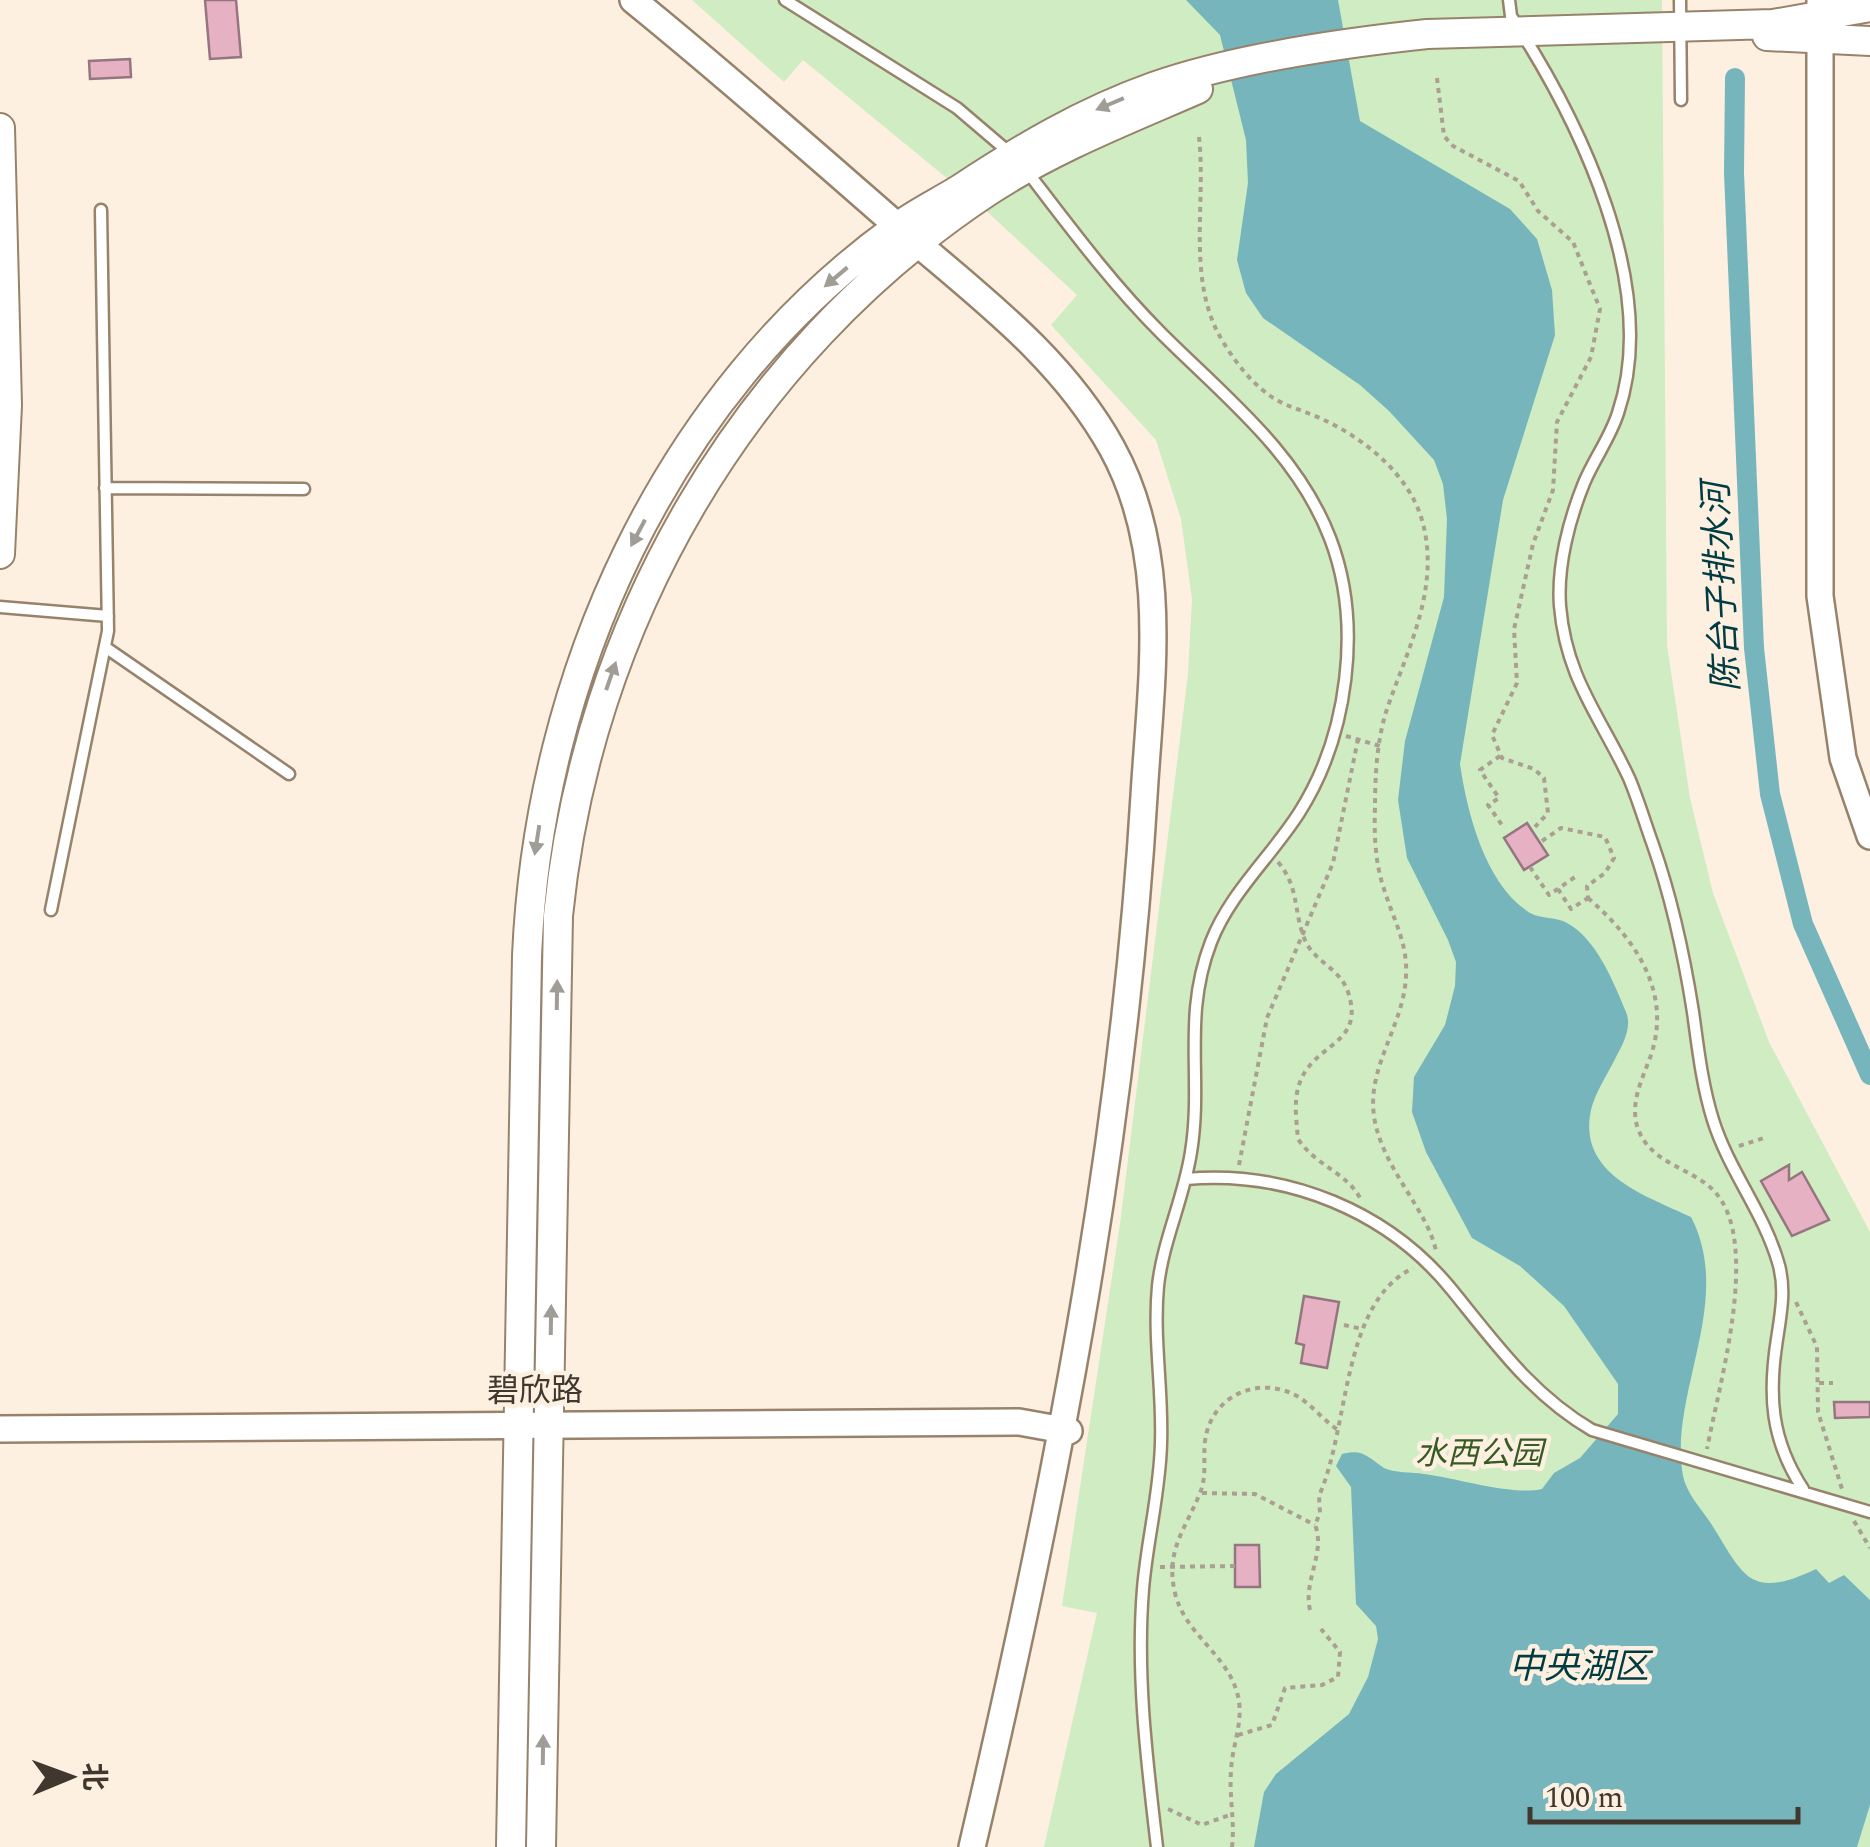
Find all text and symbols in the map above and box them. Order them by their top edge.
one-way arrow [1095,96,1124,112]
one-way arrow [824,266,849,288]
water label: 陈台子排水河 [1690,475,1754,693]
one-way arrow [630,518,647,547]
one-way arrow [604,661,619,691]
one-way arrow [529,825,544,856]
one-way arrow [549,978,565,1010]
one-way arrow [544,1303,560,1335]
street label: 碧欣路 [487,1367,583,1416]
park label: 水西公园 [1415,1430,1547,1479]
water label: 中央湖区 [1509,1641,1654,1694]
north arrow [20,1727,120,1827]
one-way arrow [536,1733,552,1765]
text: 北 [72,1762,115,1791]
scale bar [1530,1762,1798,1824]
text: 100 m [1545,1775,1623,1821]

